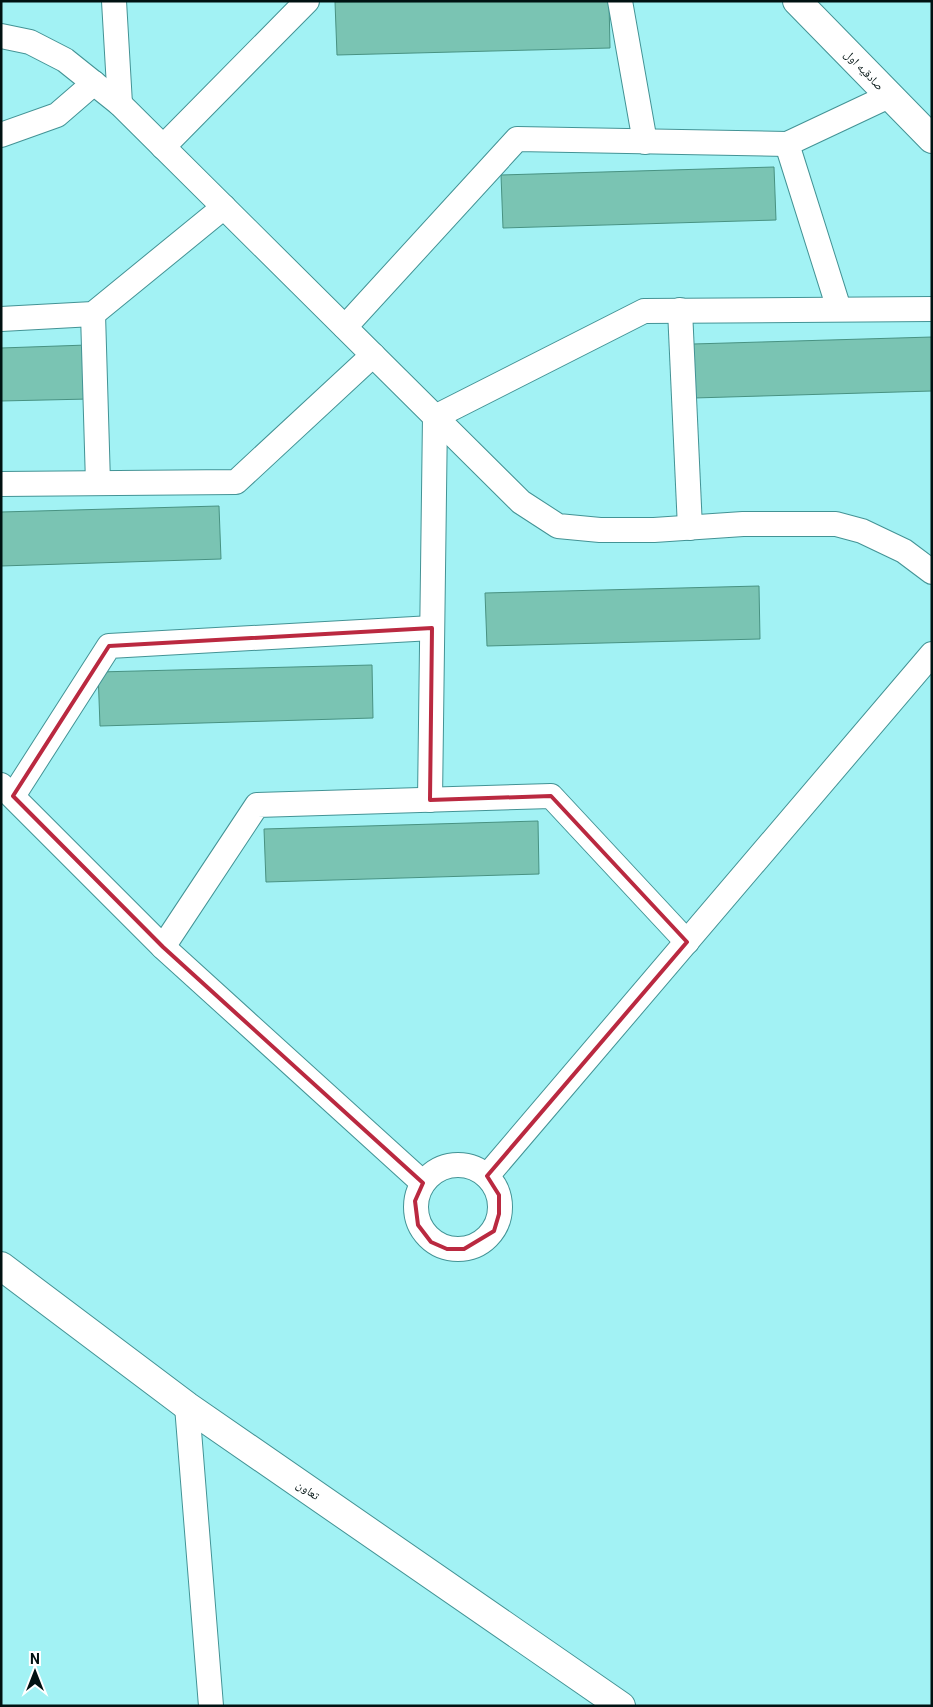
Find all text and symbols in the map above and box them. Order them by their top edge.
street label: صادقیه اول [841,47,887,93]
street label: تعاون [294,1477,323,1503]
north arrow [10,1647,60,1697]
text: N [30,1651,40,1667]

